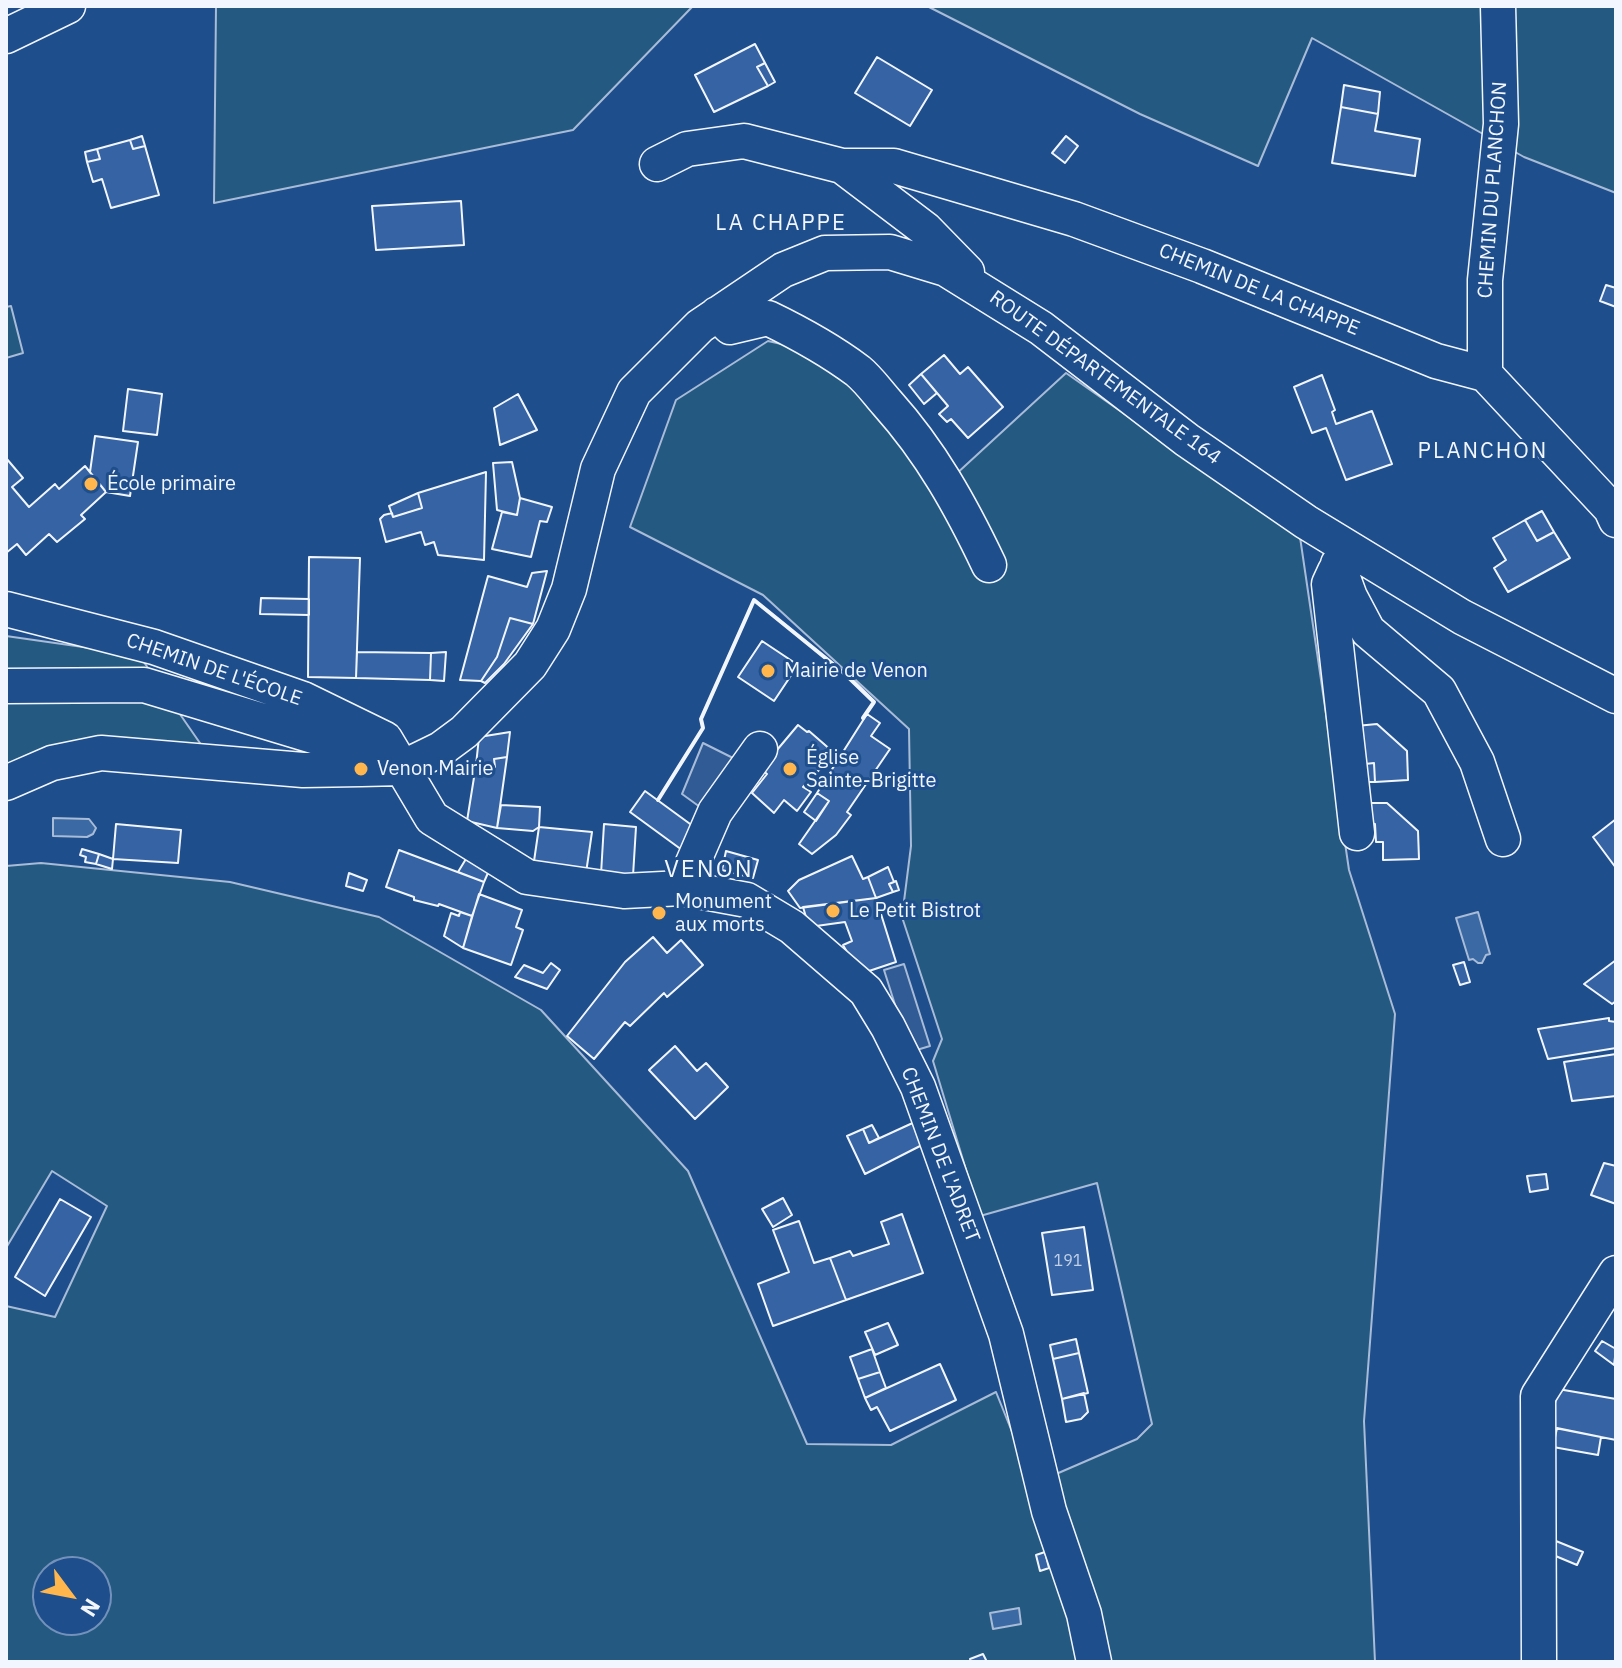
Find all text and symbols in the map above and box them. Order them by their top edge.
street label: CHEMIN DU PLANCHON [1473,81,1513,299]
district label: LA CHAPPE [715,211,847,237]
street label: CHEMIN DE LA CHAPPE [1155,239,1363,341]
street label: ROUTE DÉPARTEMENTALE 164 [985,286,1225,470]
district label: PLANCHON [1418,439,1548,465]
place label: École primaire [107,472,236,496]
marker: École primaire [82,475,100,493]
street label: CHEMIN DE L'ÉCOLE [123,629,305,711]
place label: Mairie de Venon [784,659,928,683]
marker: Mairie de Venon [759,662,777,680]
place label: Église Sainte-Brigitte [806,746,936,793]
place label: Venon Mairie [377,757,493,781]
marker: Venon Mairie [352,760,370,778]
marker: Église Sainte-Brigitte [781,760,799,778]
district label: VENON [664,856,754,884]
place label: Monument aux morts [675,890,772,937]
place label: Le Petit Bistrot [849,899,981,923]
marker: Le Petit Bistrot [824,902,842,920]
marker: Monument aux morts [650,904,668,922]
street label: CHEMIN DE L'ADRET [896,1064,984,1246]
house number: 191 [1054,1251,1082,1271]
north arrow [32,1556,112,1636]
text: N [75,1593,108,1622]

